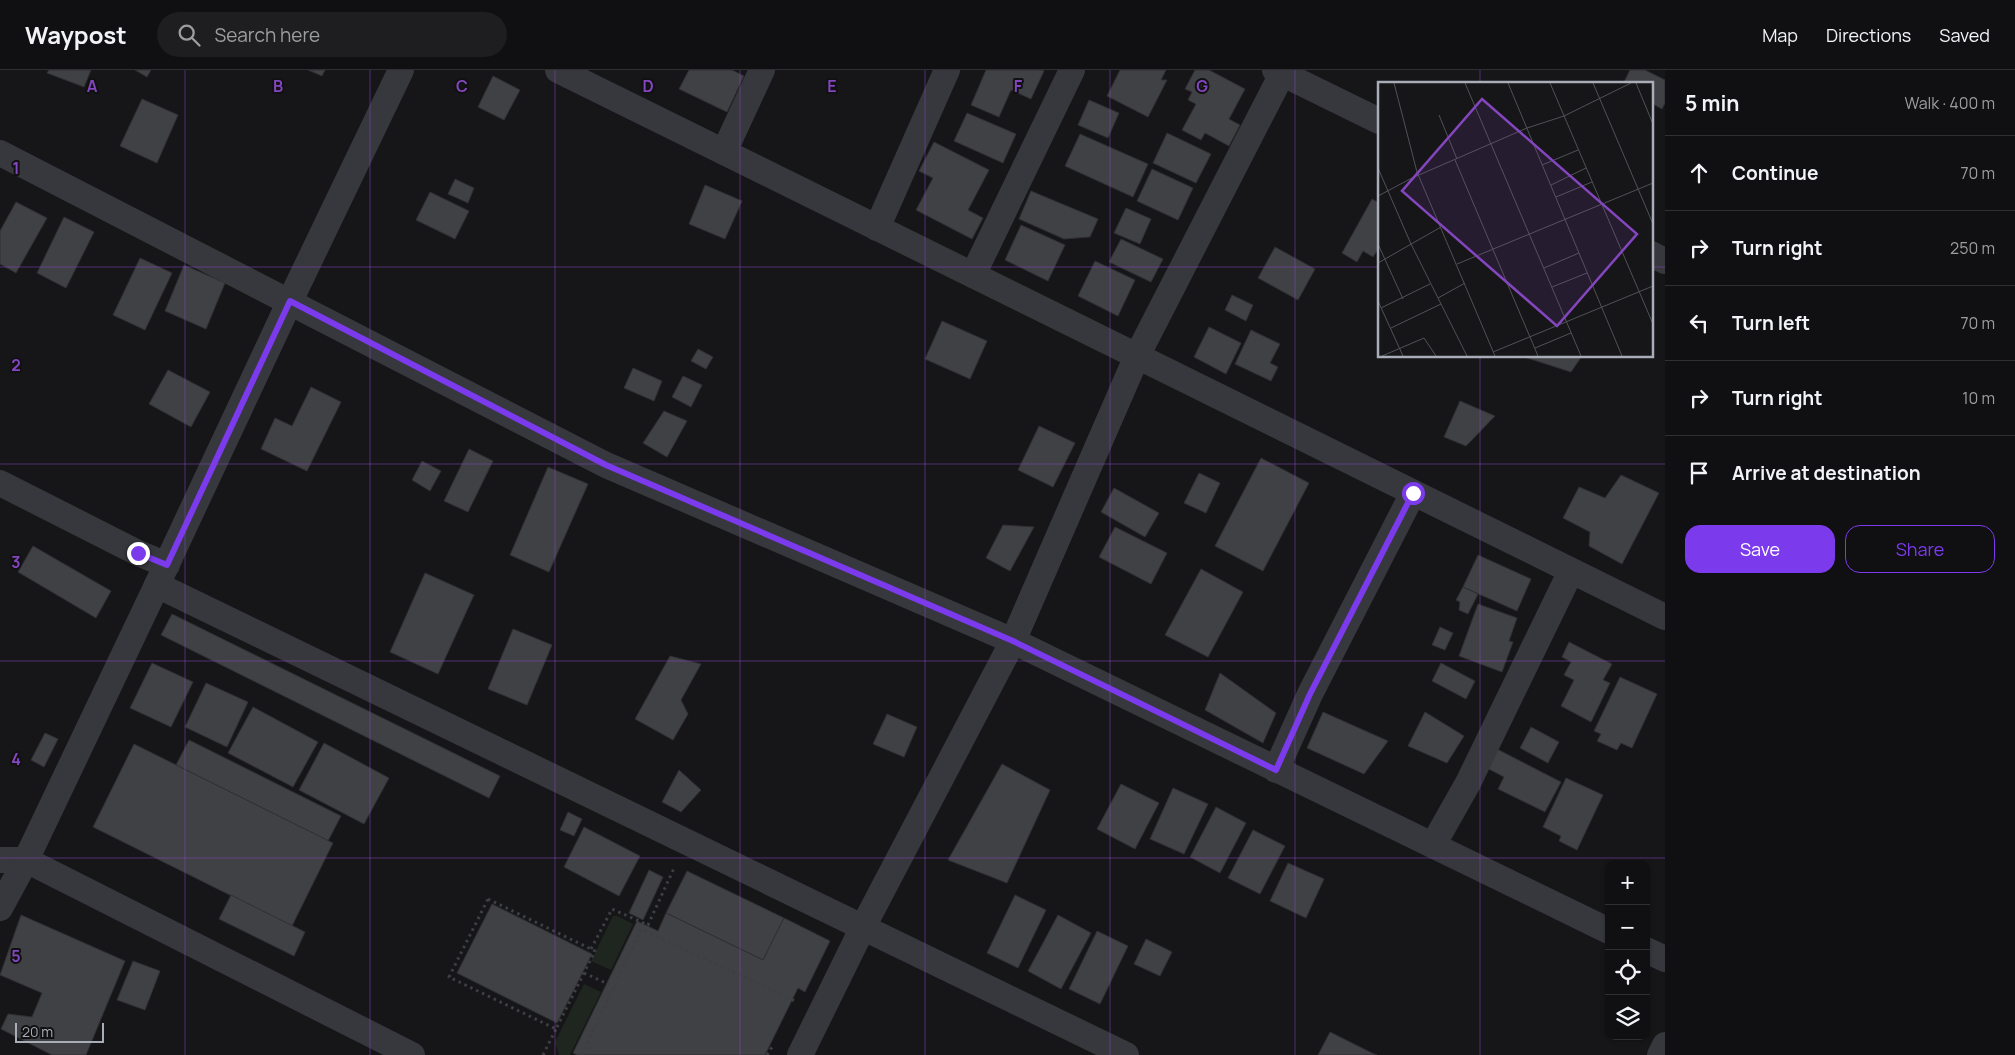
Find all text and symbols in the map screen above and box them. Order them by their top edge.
search box [157,12,507,57]
text: Waypost [25,18,127,51]
icon: search [175,21,203,49]
text: Search here [215,22,320,48]
text: Map [1762,23,1798,47]
text: Directions [1826,23,1911,47]
text: Saved [1939,23,1990,47]
text: A [87,75,98,97]
text: B [273,75,283,97]
text: C [456,75,468,97]
text: D [642,75,654,97]
text: E [827,75,837,97]
text: F [1014,75,1023,97]
text: G [1196,75,1208,97]
inset map [1378,82,1652,358]
text: 5 min [1685,89,1739,117]
text: Walk · 400 m [1904,92,1995,114]
text: 1 [12,157,20,179]
icon: ahead [1685,159,1713,187]
text: Continue [1732,160,1818,186]
text: 70 m [1960,162,1995,184]
icon: right [1685,234,1713,262]
text: Turn right [1732,235,1822,261]
text: 250 m [1950,237,1995,259]
icon: left [1685,309,1713,337]
text: Turn left [1732,310,1810,336]
text: 70 m [1960,312,1995,334]
text: 2 [11,354,21,376]
icon: right [1685,384,1713,412]
text: Turn right [1732,385,1822,411]
text: 10 m [1962,387,1995,409]
icon: arrive [1685,459,1713,487]
text: Arrive at destination [1732,460,1921,486]
route start [1402,482,1425,505]
button: Save [1685,525,1835,573]
button: Share [1845,525,1995,573]
route end [127,542,150,565]
text: 3 [11,551,21,573]
text: 4 [11,748,21,770]
map controls [1605,860,1650,1040]
button: + [1605,860,1650,905]
button: − [1605,905,1650,950]
text: 5 [11,945,21,967]
button: locate [1605,950,1650,995]
button: layers [1605,995,1650,1040]
scale bar [15,1020,104,1043]
text: 20 m [22,1022,53,1041]

